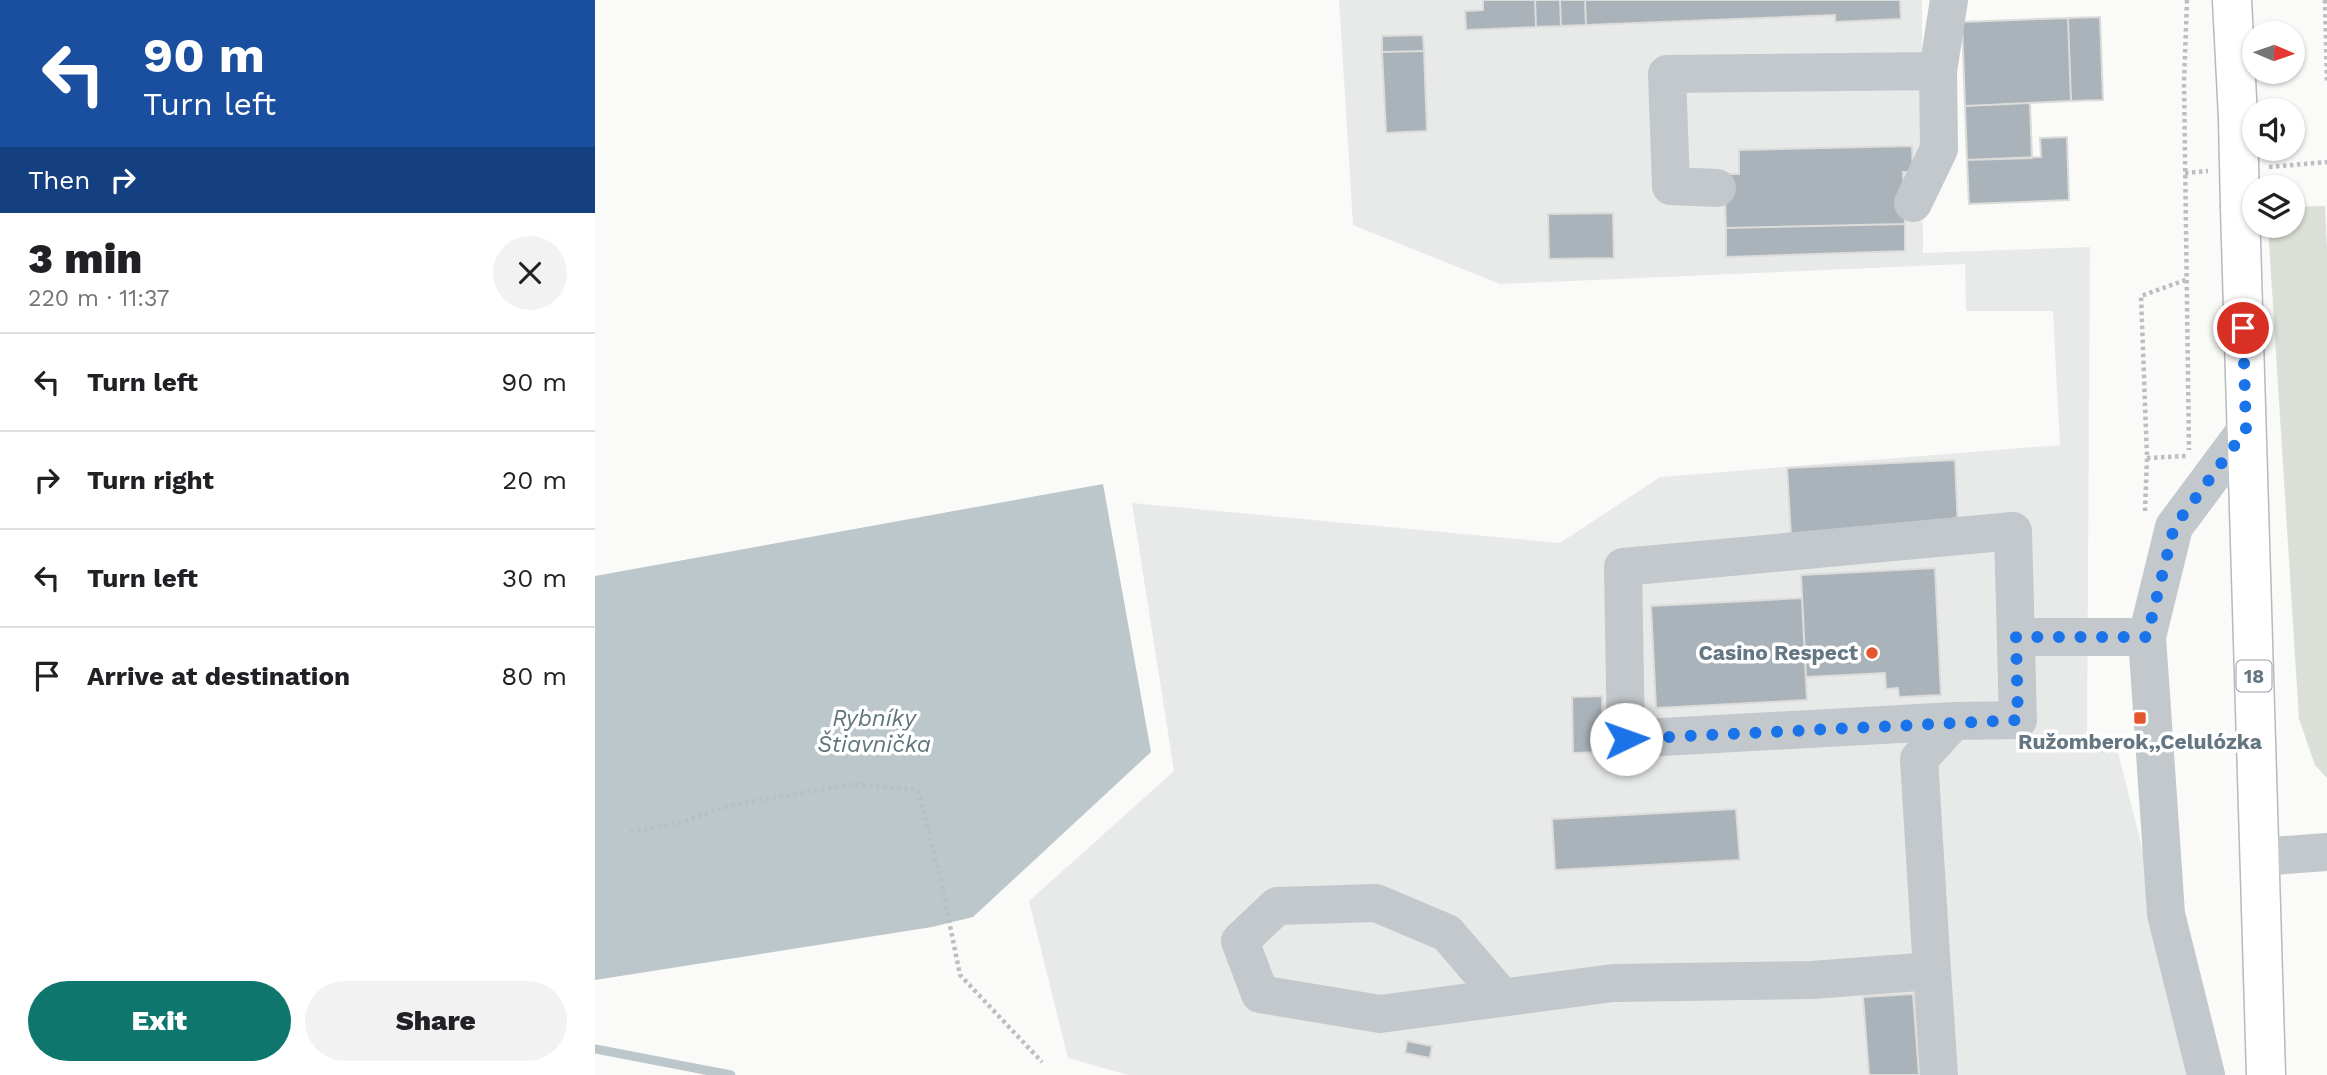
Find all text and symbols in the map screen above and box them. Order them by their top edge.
north arrow [2242,21,2305,84]
map controls [2242,21,2305,238]
text: 90 m [143,26,265,84]
icon: left [28,28,119,119]
text: Turn left [143,85,276,123]
button: sound [2242,98,2305,161]
icon: right [104,161,142,199]
text: Then [28,165,90,195]
button: layers [2242,175,2305,238]
text: 3 min [28,234,142,283]
button: close [493,236,567,310]
text: 220 m · 11:37 [28,285,169,312]
pin [2213,298,2273,358]
icon: arrive [2224,309,2262,347]
icon: left [28,363,66,401]
text: Turn left [87,367,198,397]
text: 90 m [501,367,567,397]
icon: right [28,461,66,499]
text: Turn right [87,465,214,495]
text: 20 m [502,465,567,495]
icon: left [28,559,66,597]
text: Turn left [87,563,198,593]
text: 30 m [502,563,567,593]
place label: Casino Respect [1699,640,1858,665]
marker: Casino Respect [1864,645,1880,661]
icon: arrive [28,657,66,695]
road number: 18 [2237,660,2271,692]
text: Arrive at destination [87,661,350,691]
text: 80 m [501,661,567,691]
position arrow [1589,702,1663,776]
water label: Rybníky Štiavnička [817,705,931,758]
marker: Ružomberok,,Celulózka [2132,710,2148,726]
place label: Ružomberok,,Celulózka [2018,729,2263,754]
button: Exit [28,981,291,1061]
button: Share [305,981,567,1061]

